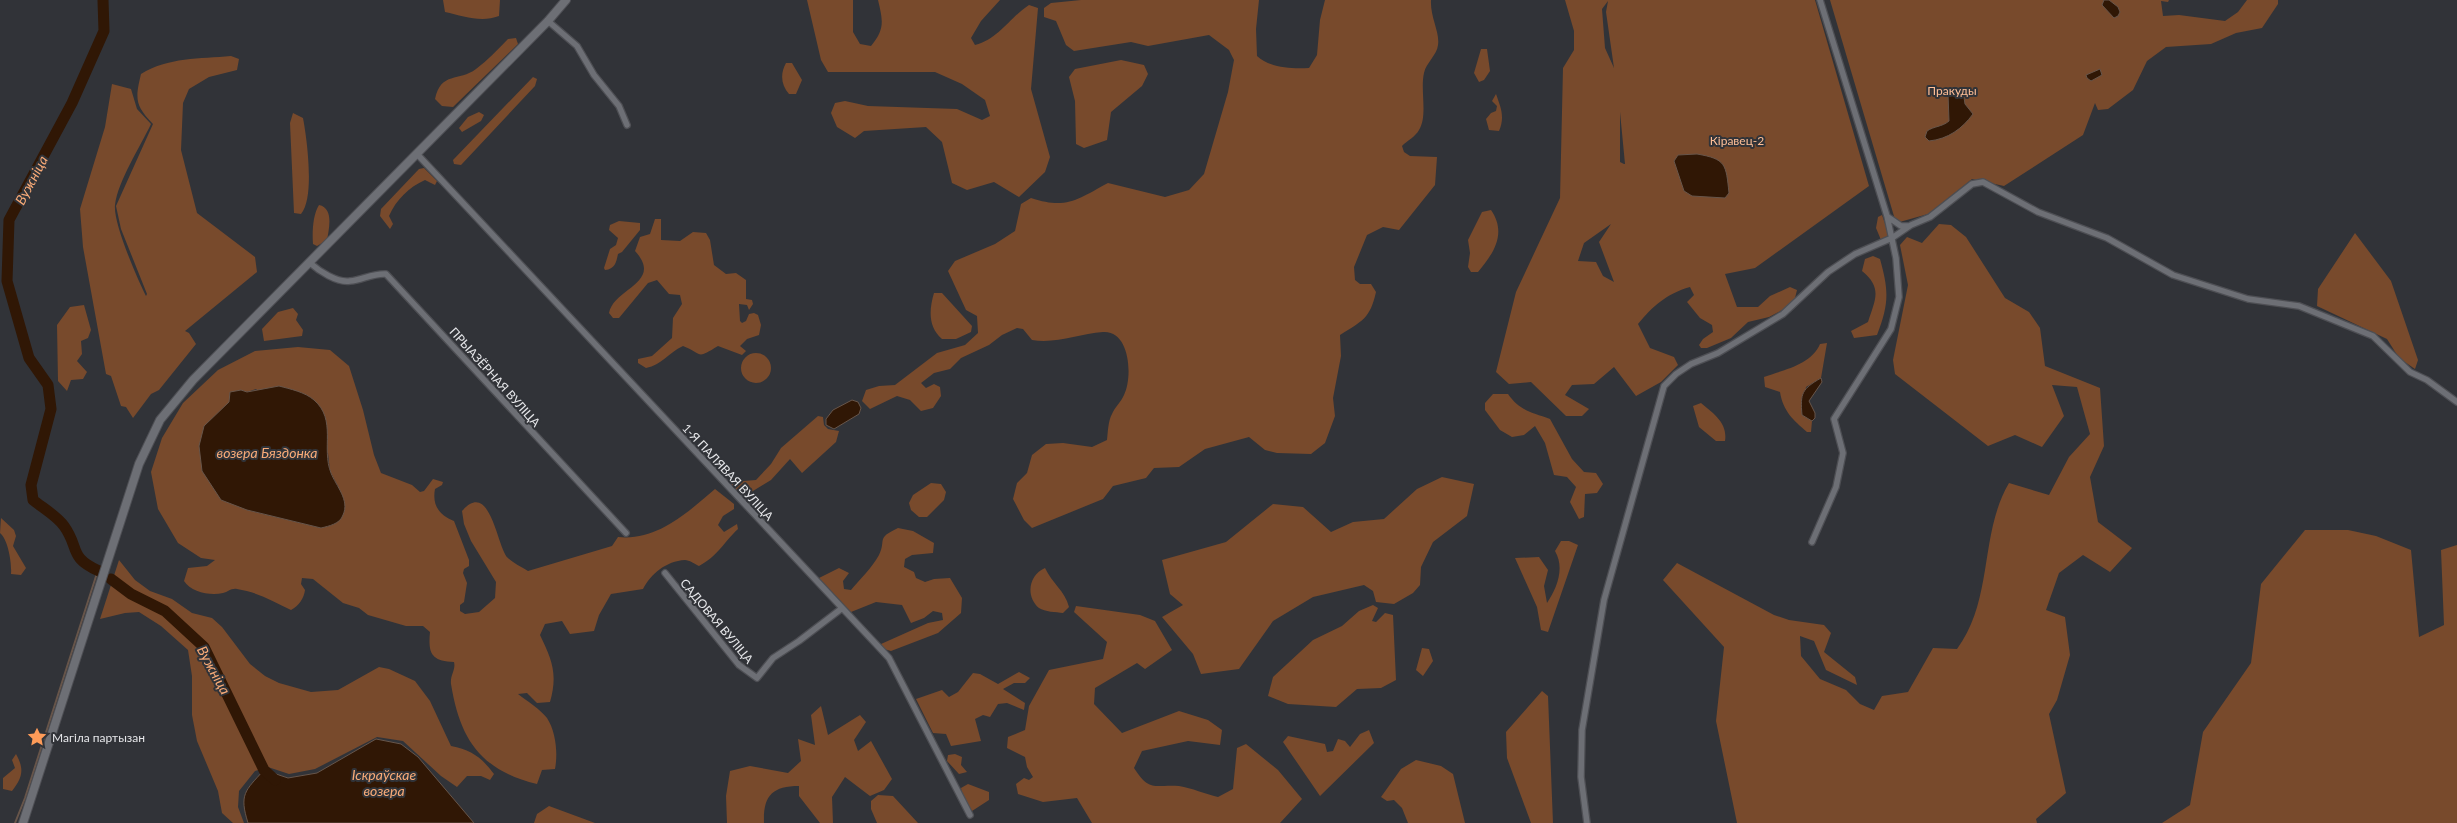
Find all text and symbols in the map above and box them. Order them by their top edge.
park label: Пракуды [1927,83,1977,98]
park label: Кіравец-2 [1710,133,1764,148]
water label: Вужніца [11,153,51,207]
street label: ПРЫАЗЁРНАЯ ВУЛІЦА [447,324,544,430]
street label: 1-Я ПАЛЯВАЯ ВУЛІЦА [679,420,777,524]
water label: возера Бяздонка [216,444,318,461]
street label: САДОВАЯ ВУЛІЦА [677,576,757,667]
water label: Вужніца [194,643,234,697]
place icon: Магіла партызан [26,726,48,748]
place label: Магіла партызан [52,730,145,745]
water label: Іскраўскае возера [352,766,416,799]

